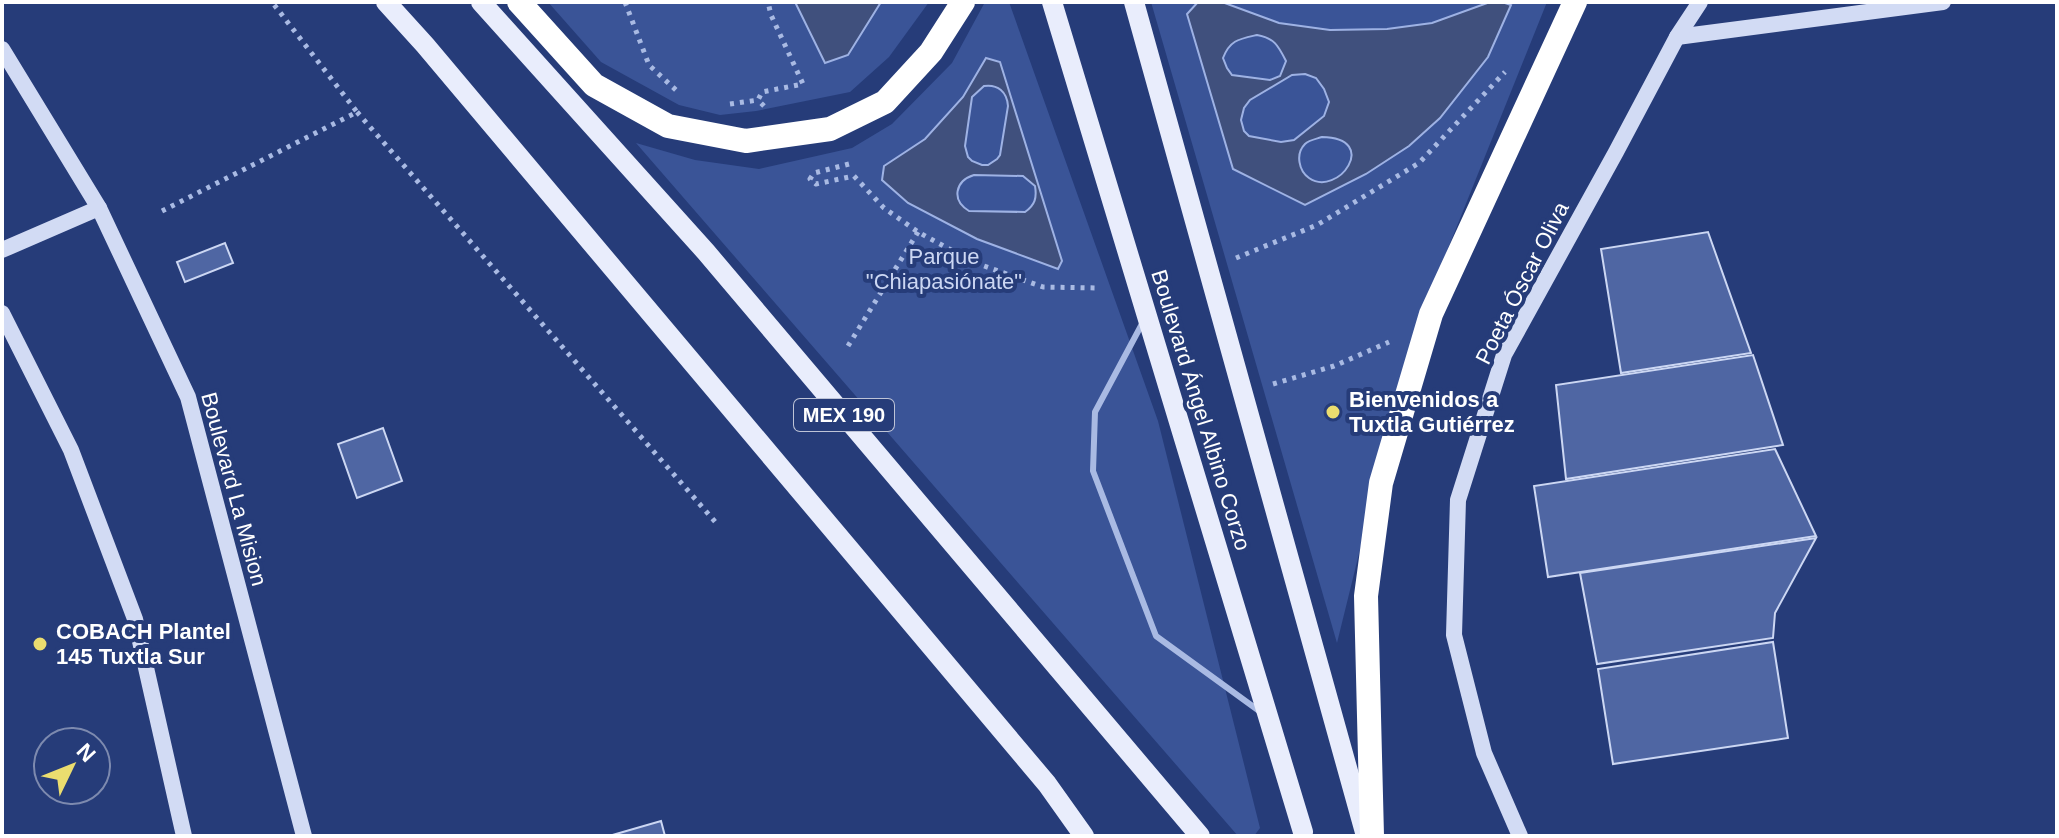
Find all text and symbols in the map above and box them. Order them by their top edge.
street label: Poeta Óscar Oliva [1470,197,1574,368]
park label: Parque "Chiapasiónate" [866,244,1022,294]
street label: Boulevard Ángel Albino Corzo [1146,267,1256,553]
place label: Bienvenidos a Tuxtla Gutiérrez [1349,387,1515,437]
street label: Boulevard La Mision [196,389,272,589]
road number: MEX 190 [794,399,894,431]
marker: Bienvenidos a Tuxtla Gutiérrez [1324,403,1342,421]
place label: COBACH Plantel 145 Tuxtla Sur [56,619,231,669]
marker: COBACH Plantel 145 Tuxtla Sur [31,635,49,653]
north arrow [32,726,112,806]
text: N [72,738,101,767]

